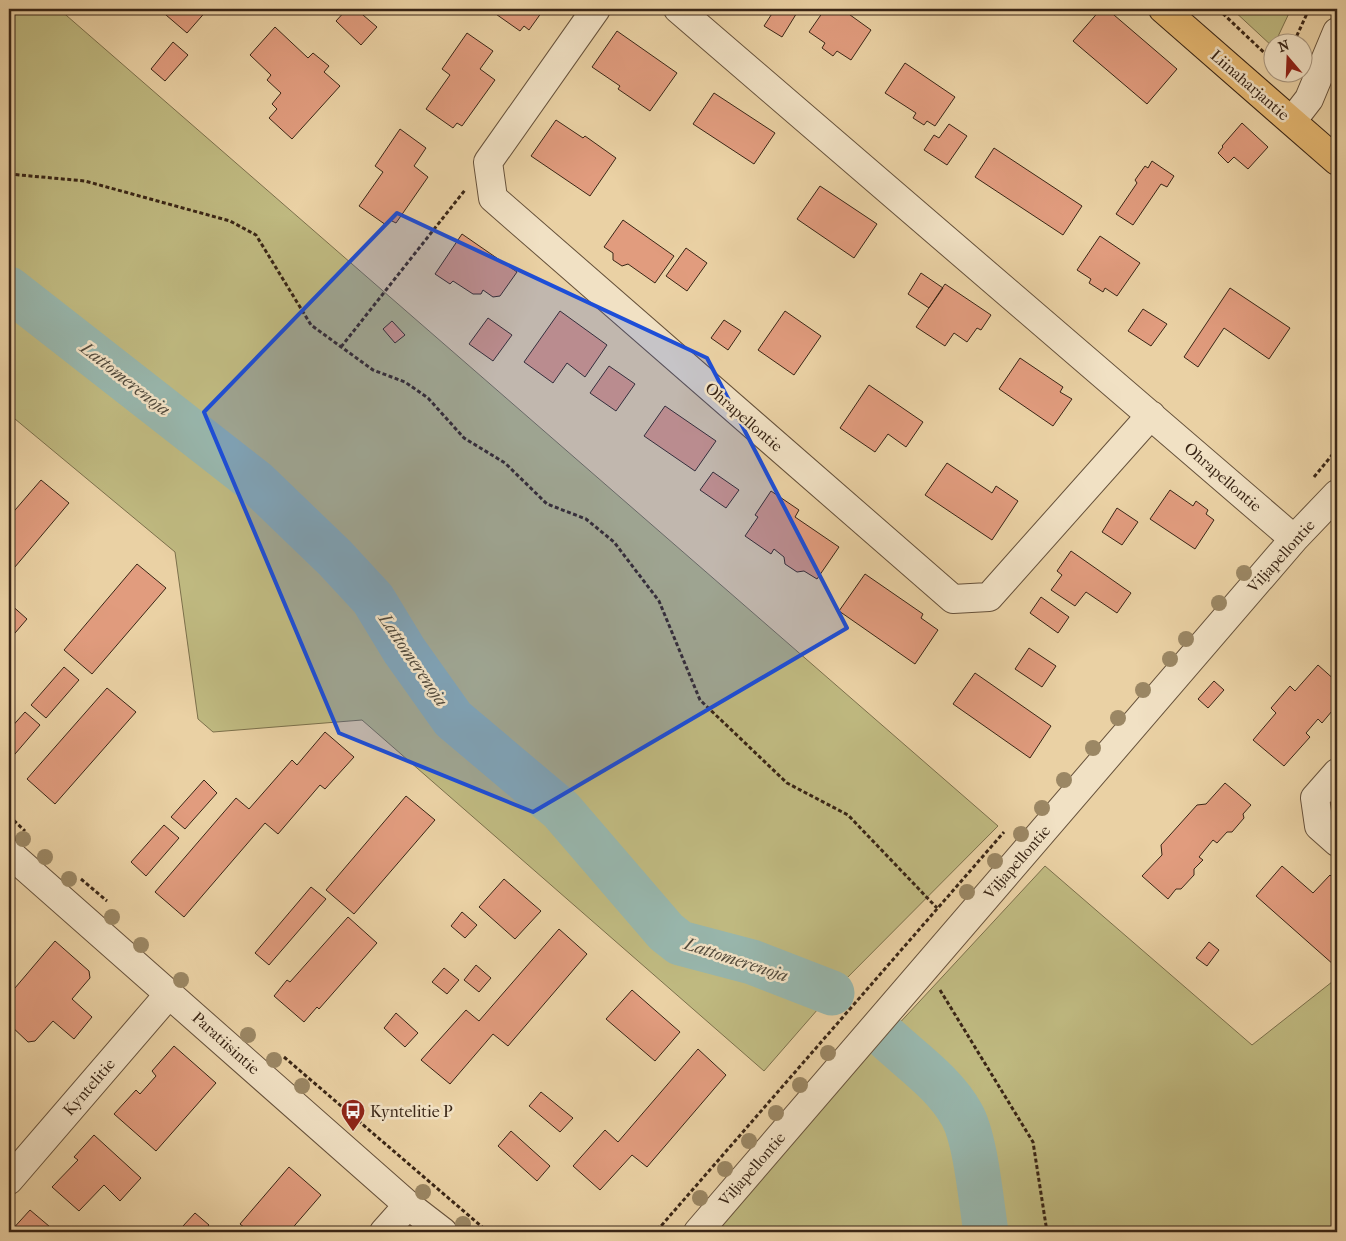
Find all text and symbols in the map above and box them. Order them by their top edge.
north arrow [1264,32,1314,82]
text: N [1276,36,1292,56]
street label: Liinaharjantie [1207,46,1293,124]
water label: Lattomerenoja [74,336,174,420]
street label: Ohrapellontie [701,378,787,456]
street label: Ohrapellontie [1180,438,1266,516]
street label: Viljapellontie [1243,516,1319,597]
water label: Lattomerenoja [373,608,452,711]
street label: Viljapellontie [979,821,1054,904]
water label: Lattomerenoja [680,933,790,987]
street label: Paratiisintie [188,1008,264,1078]
street label: Kyntelitie [59,1054,119,1119]
bus stop icon: Kyntelitie P [340,1098,366,1132]
place label: Kyntelitie P [370,1102,453,1121]
street label: Viljapellontie [714,1128,789,1211]

